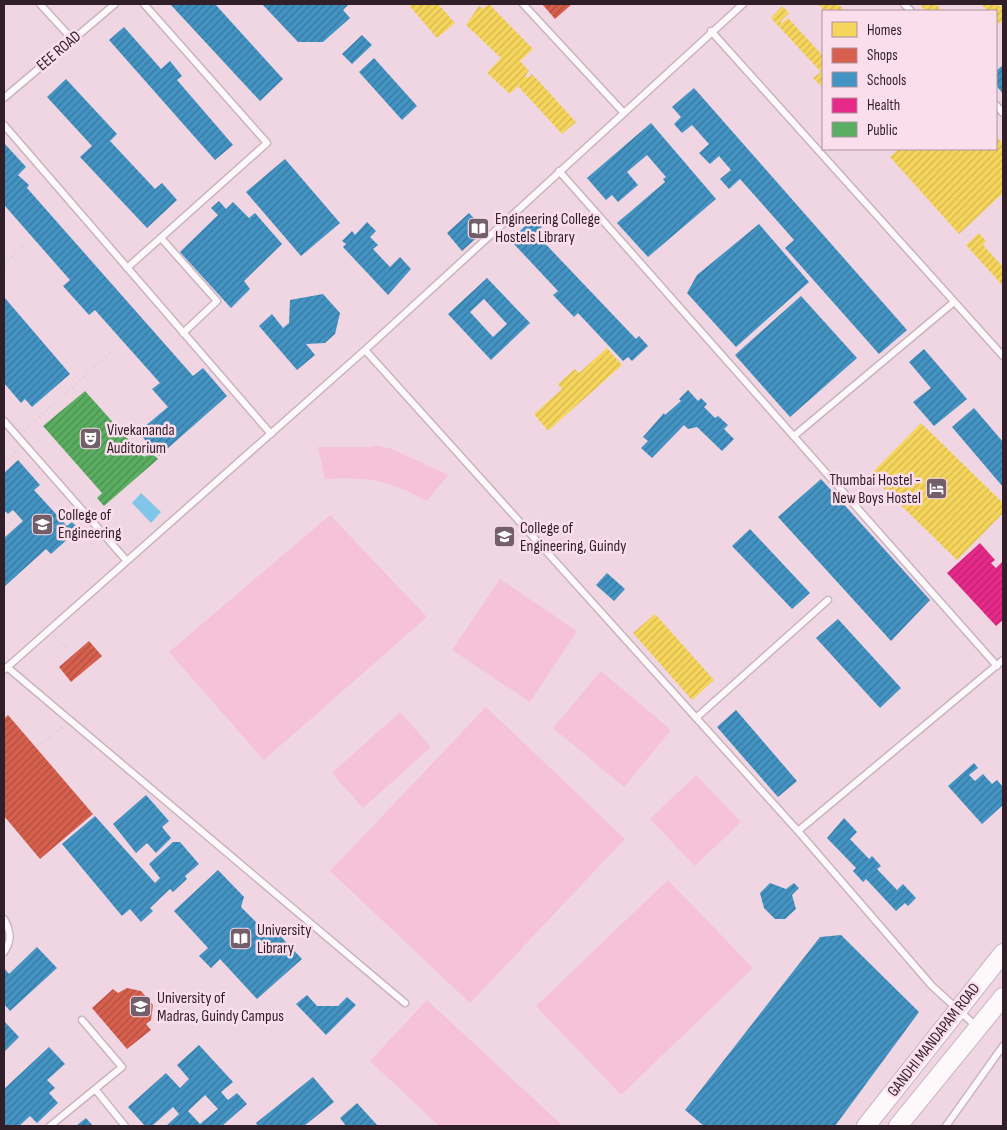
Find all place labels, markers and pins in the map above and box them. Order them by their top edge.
place label: Engineering College Hostels Library [495,210,600,247]
library icon: Engineering College Hostels Library [467,216,491,240]
place label: Vivekananda Auditorium [106,421,175,458]
theatre icon: Vivekananda Auditorium [79,427,103,451]
place label: Thumbai Hostel - New Boys Hostel [829,471,921,508]
hotel icon: Thumbai Hostel - New Boys Hostel [925,477,949,501]
place label: College of Engineering [58,506,121,543]
school or university icon: College of Engineering [30,512,54,536]
place label: College of Engineering, Guindy [520,519,626,556]
school or university icon: College of Engineering, Guindy [492,525,516,549]
place label: University Library [257,921,311,958]
library icon: University Library [229,927,253,951]
place label: University of Madras, Guindy Campus [157,989,284,1026]
school or university icon: University of Madras, Guindy Campus [129,995,153,1019]

